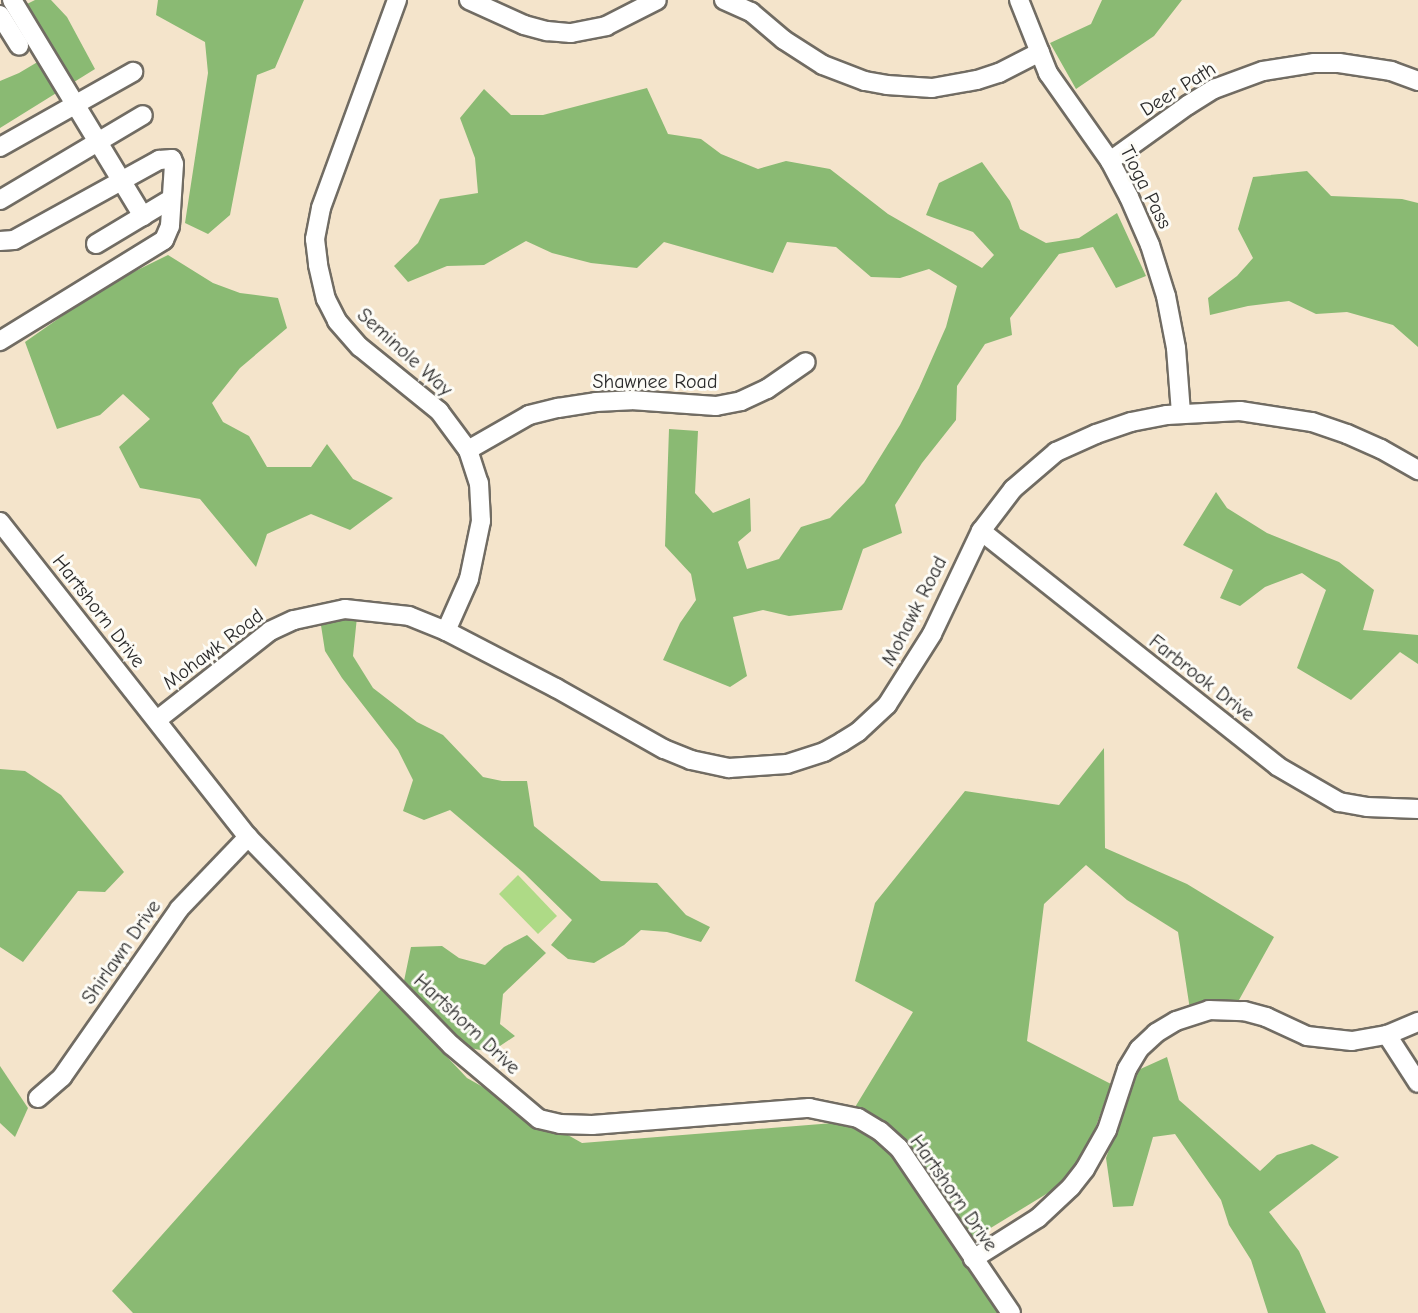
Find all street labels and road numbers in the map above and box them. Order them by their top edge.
street label: Deer Path [1136,56,1220,122]
street label: Tioga Pass [1115,141,1177,233]
street label: Seminole Way [352,303,458,401]
street label: Shawnee Road [593,369,717,393]
street label: Hartshorn Drive [47,550,151,672]
street label: Mohawk Road [876,552,952,670]
street label: Mohawk Road [158,603,268,695]
street label: Farbrook Drive [1144,629,1260,727]
street label: Shirlawn Drive [76,895,166,1009]
street label: Hartshorn Drive [409,969,525,1079]
street label: Hartshorn Drive [905,1130,1003,1256]

